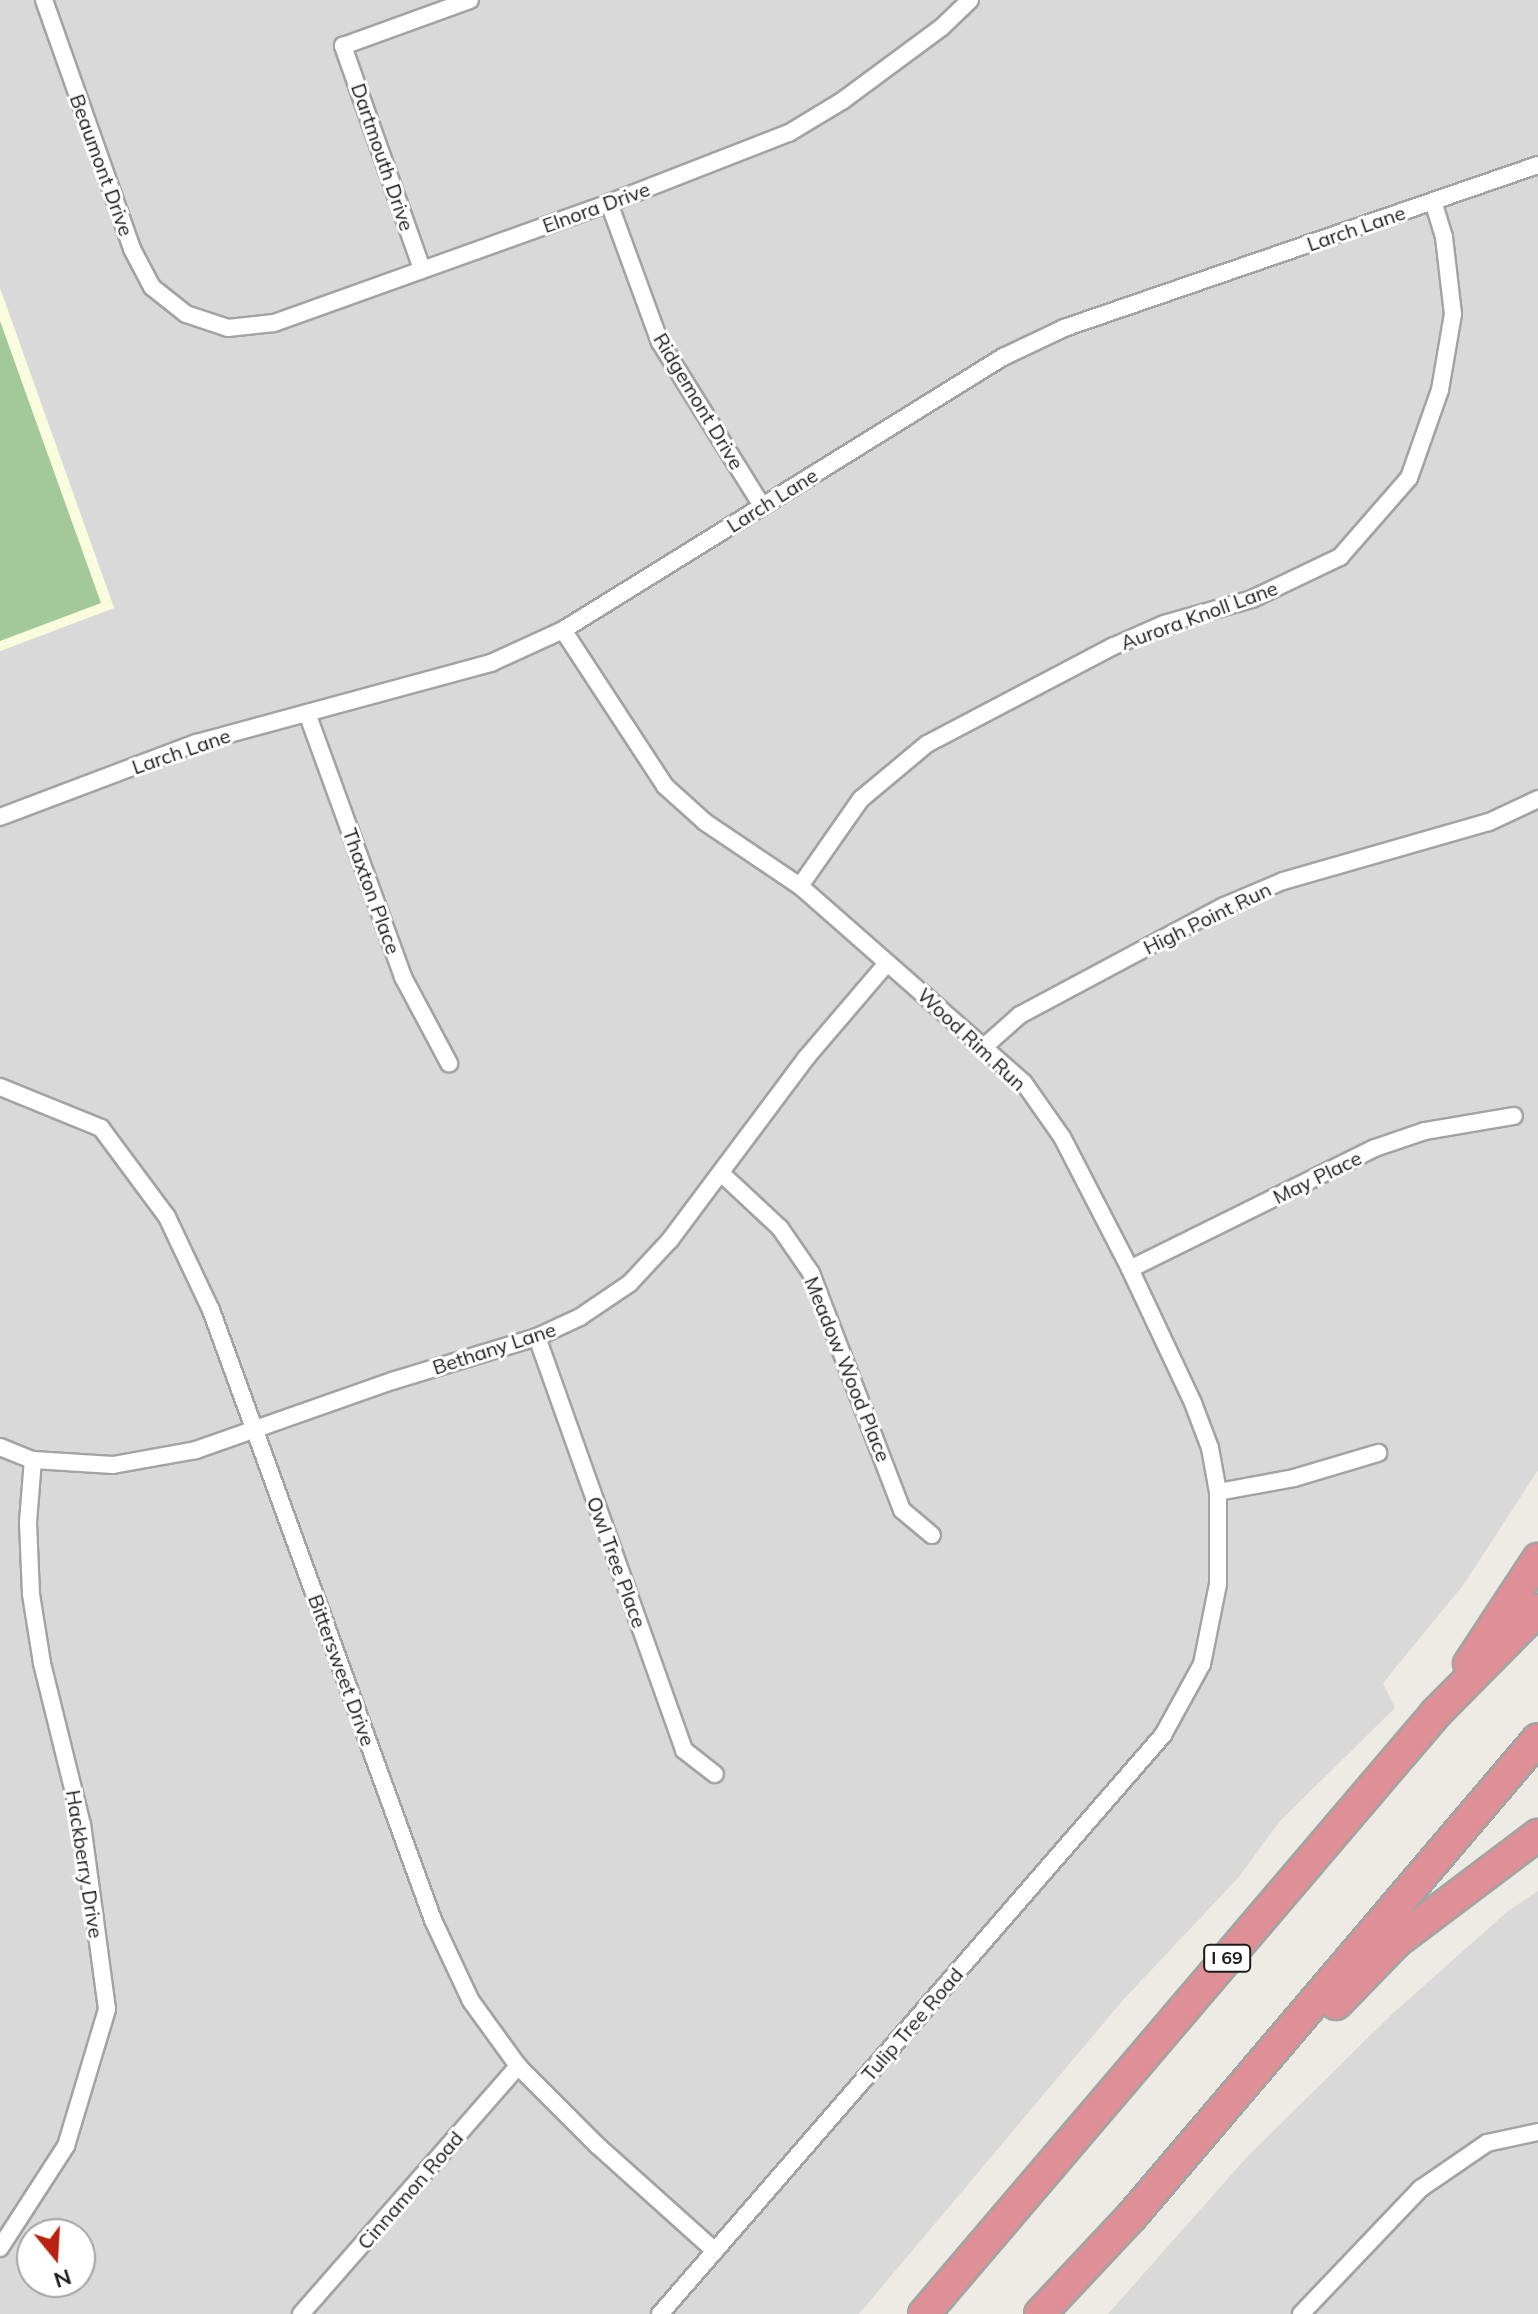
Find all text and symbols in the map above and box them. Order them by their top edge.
street label: Dartmouth Drive [347,80,419,234]
street label: Beaumont Drive [65,91,139,239]
street label: Elnora Drive [539,177,653,237]
street label: Larch Lane [1304,200,1408,256]
street label: Ridgemont Drive [649,328,749,474]
street label: Larch Lane [722,463,822,537]
street label: Aurora Knoll Lane [1117,575,1281,655]
street label: Larch Lane [129,723,233,779]
street label: Thaxton Place [338,825,406,957]
street label: High Point Run [1139,877,1275,959]
street label: Wood Rim Run [913,983,1031,1095]
street label: May Place [1269,1145,1365,1209]
street label: Meadow Wood Place [800,1273,896,1465]
street label: Bethany Lane [429,1317,559,1379]
street label: Owl Tree Place [582,1493,652,1631]
street label: Bittersweet Drive [303,1591,381,1749]
street label: Hackberry Drive [61,1788,109,1940]
road number: I 69 [1203,1944,1251,1972]
street label: Tulip Tree Road [856,1962,968,2086]
street label: Cinnamon Road [352,2126,468,2254]
north arrow [16,2218,96,2298]
text: N [51,2263,75,2295]

